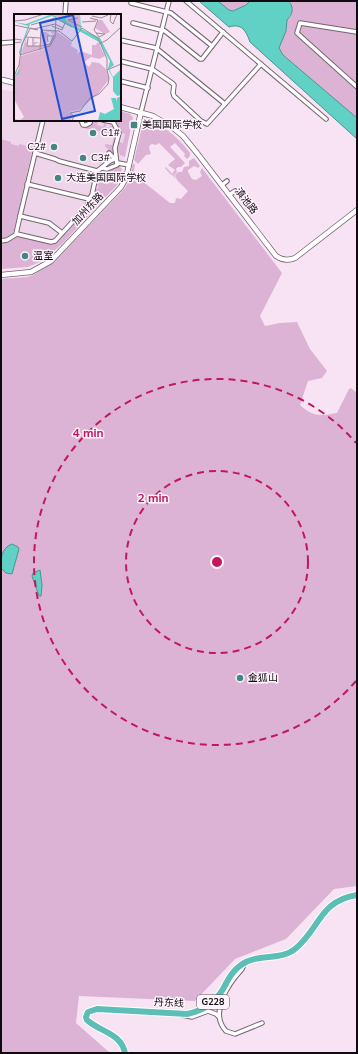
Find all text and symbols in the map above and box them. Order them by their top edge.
inset map [14,14,121,121]
place label: 美国国际学校 [142,118,202,132]
marker: 美国国际学校 [129,120,139,130]
place label: C1# [101,126,120,140]
marker: C1# [88,128,98,138]
place label: C2# [27,140,46,154]
marker: C2# [49,142,59,152]
place label: C3# [91,151,110,165]
marker: C3# [78,153,88,163]
place label: 大连美国国际学校 [66,171,146,185]
marker: 大连美国国际学校 [53,173,63,183]
street label: 滇池路 [231,185,261,217]
street label: 加州东路 [69,190,107,228]
place label: 温室 [33,249,53,263]
marker: 温室 [20,251,30,261]
text: 4 min [72,425,104,441]
text: 2 min [137,490,169,506]
centre of rings [210,555,224,569]
place label: 金狐山 [248,671,278,685]
marker: 金狐山 [235,673,245,683]
street label: 丹东线 [154,995,184,1011]
road number: G228 [197,995,229,1009]

